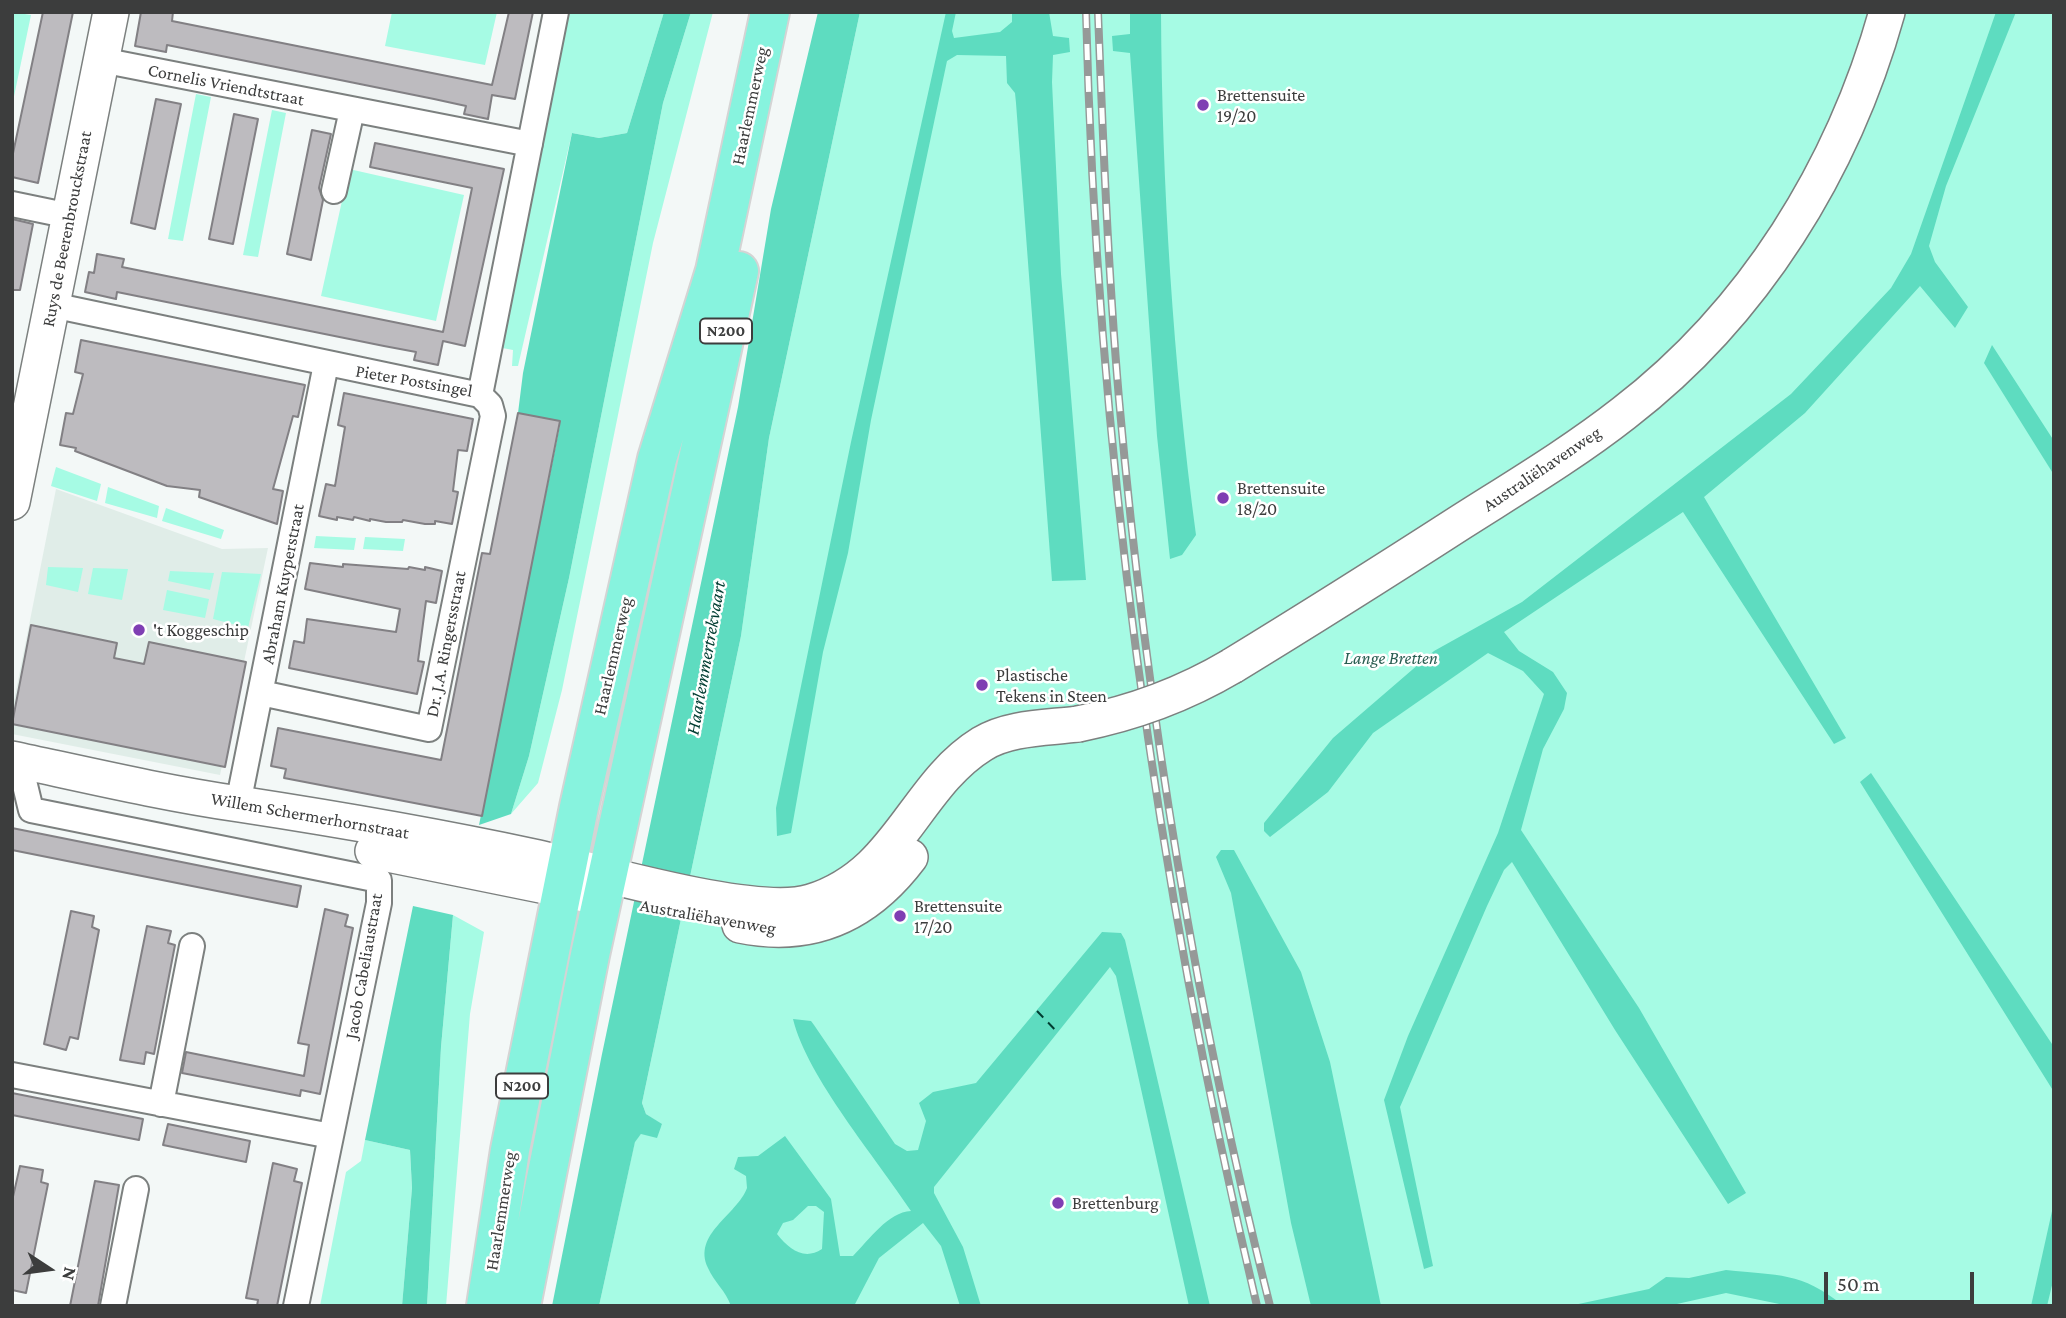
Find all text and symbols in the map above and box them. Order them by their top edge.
street label: Haarlemmerweg [727,45,773,167]
street label: Cornelis Vriendtstraat [146,59,306,111]
place label: Brettensuite 19/20 [1217,84,1305,126]
marker: Brettensuite 19/20 [1195,97,1211,113]
street label: Ruys de Beerenbrouckstraat [37,129,97,329]
road number: N200 [700,318,752,344]
street label: Pieter Postsingel [354,360,474,402]
street label: Australiëhavenweg [1479,422,1605,516]
place label: Brettensuite 18/20 [1237,477,1325,520]
marker: Brettensuite 18/20 [1215,490,1231,506]
street label: Abraham Kuyperstraat [257,502,309,666]
street label: Dr. J.A. Ringersstraat [421,569,471,719]
water label: Haarlemmertrekvaart [681,579,731,737]
street label: Haarlemmerweg [589,595,637,717]
place label: 't Koggeschip [153,619,249,641]
marker: 't Koggeschip [131,622,147,638]
park label: Lange Bretten [1344,647,1438,669]
place label: Plastische Tekens in Steen [996,664,1107,706]
marker: Plastische Tekens in Steen [974,677,990,693]
street label: Willem Schermerhornstraat [209,788,411,844]
street label: Jacob Cabeliaustraat [341,891,387,1041]
street label: Australiëhavenweg [638,894,778,940]
place label: Brettensuite 17/20 [914,895,1002,937]
marker: Brettensuite 17/20 [892,908,908,924]
road number: N200 [496,1074,548,1098]
street label: Haarlemmerweg [481,1150,521,1272]
place label: Brettenburg [1072,1192,1159,1214]
marker: Brettenburg [1050,1195,1066,1211]
north arrow [14,1234,84,1304]
scale bar [1828,1258,1979,1302]
text: N [58,1265,82,1283]
text: 50 m [1837,1272,1880,1296]

